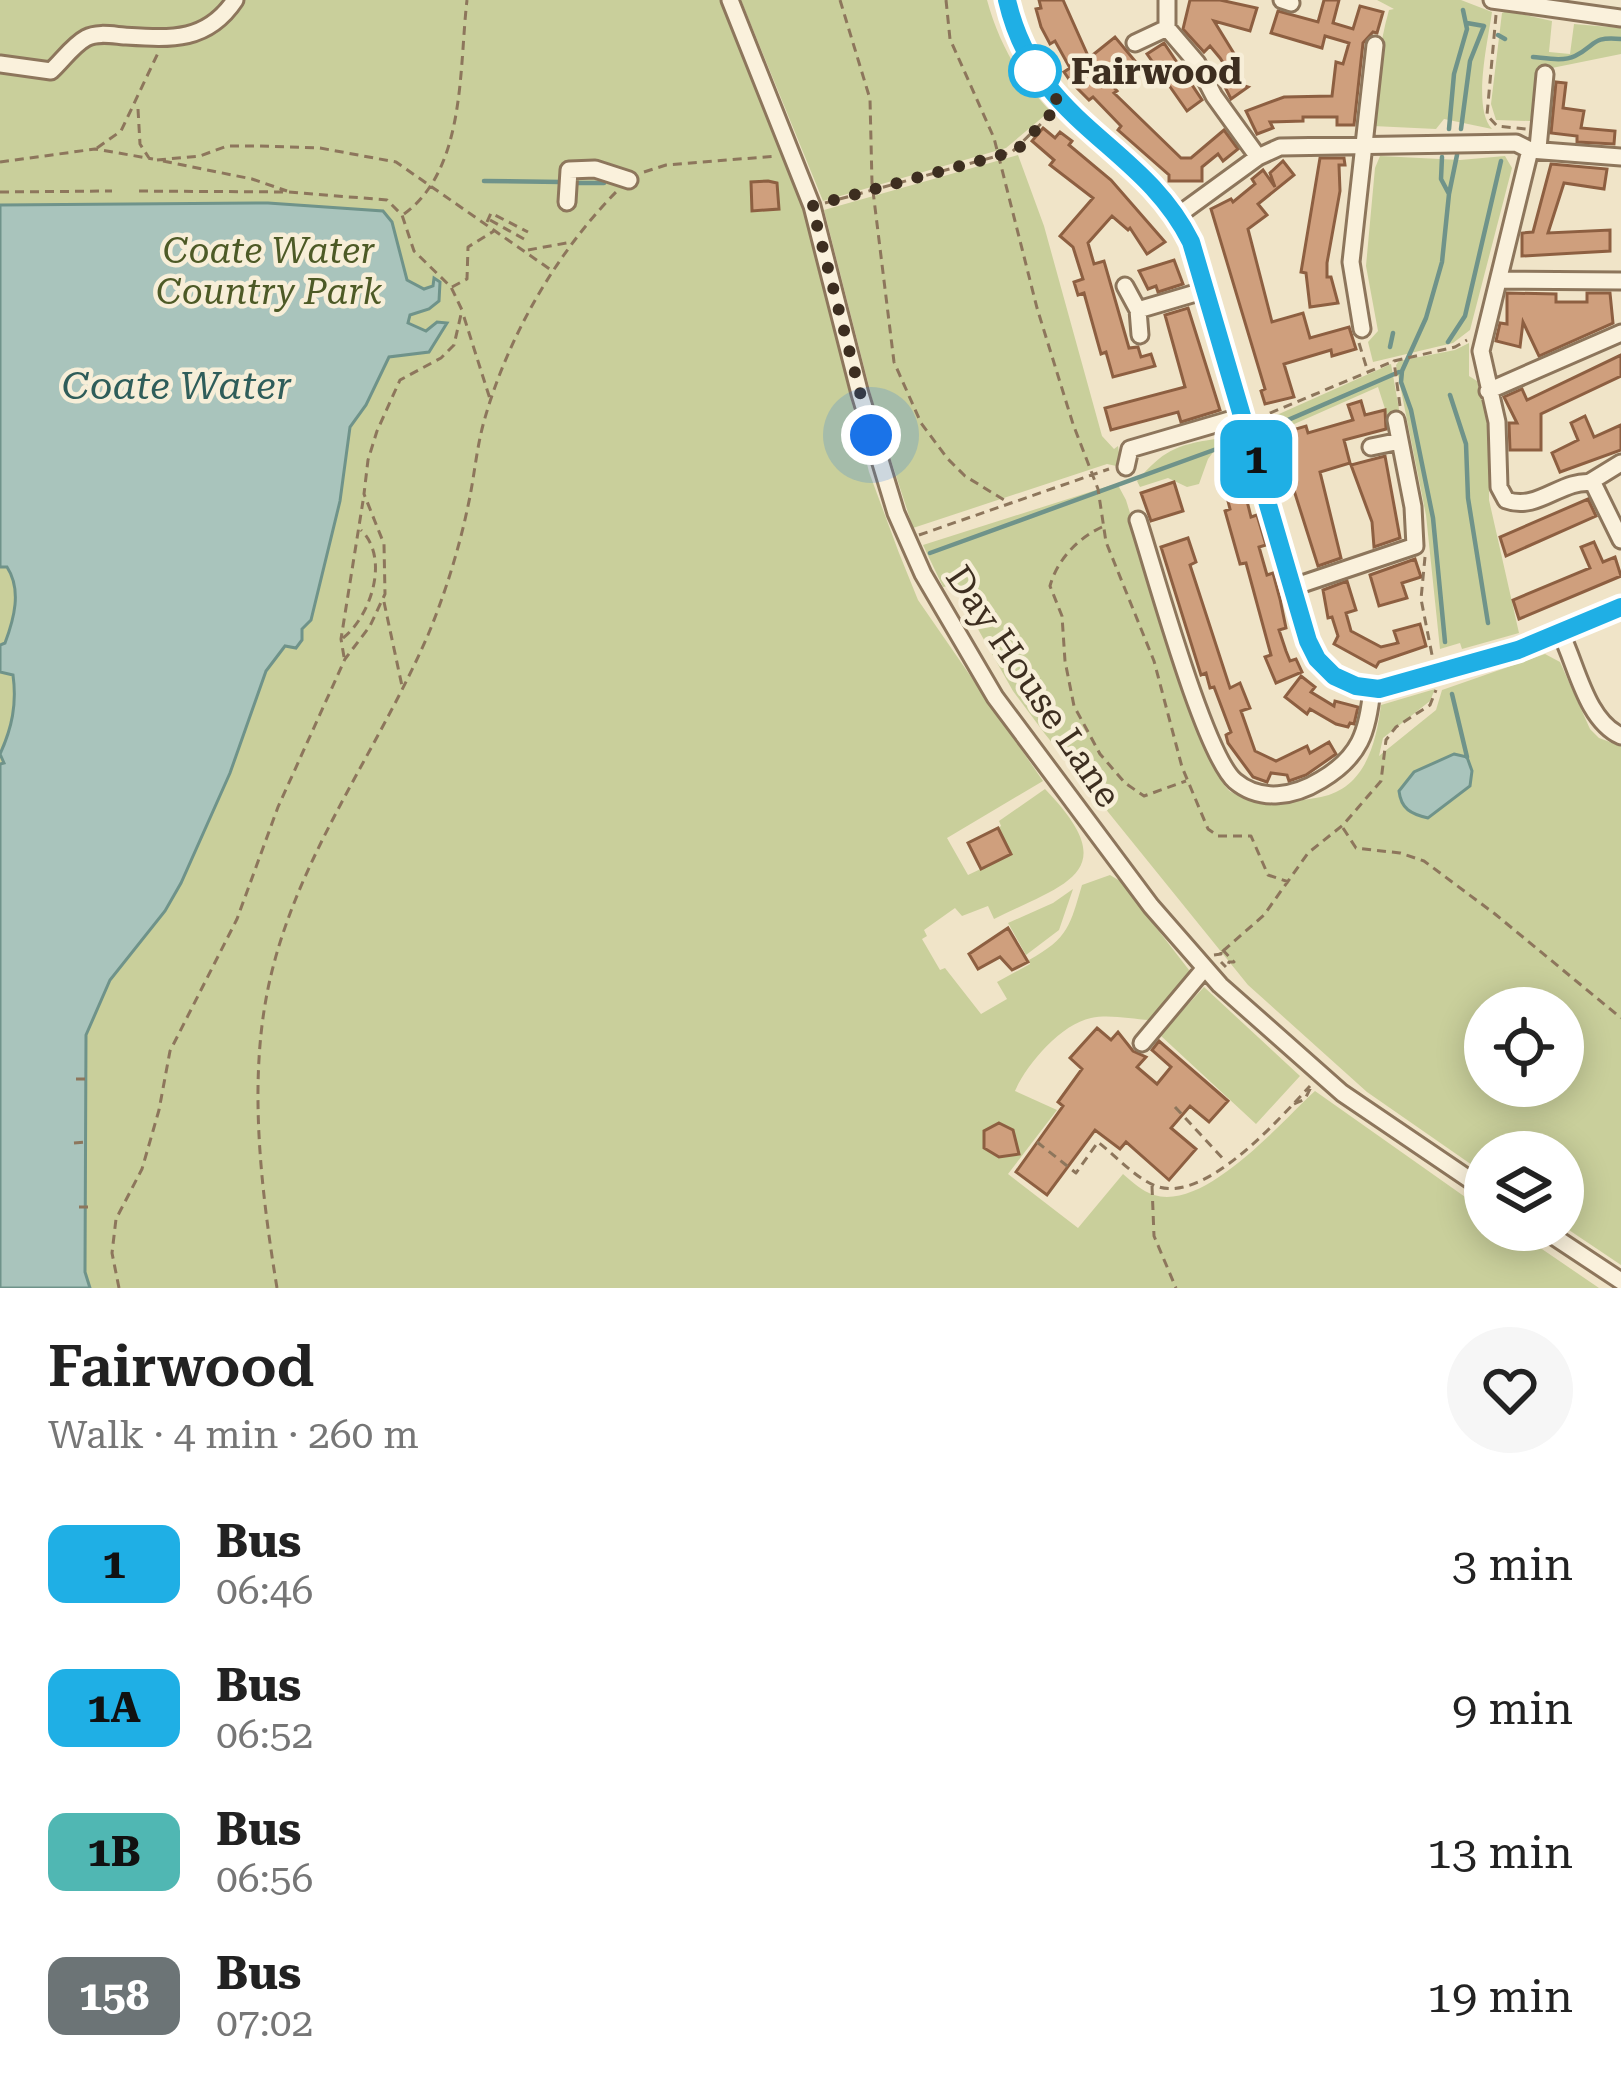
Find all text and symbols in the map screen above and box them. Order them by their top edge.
marker: Fairwood [1010,46,1060,96]
place label: Fairwood [1071,51,1242,93]
park label: Coate Water Country Park [156,230,383,313]
water label: Coate Water [62,363,292,409]
your location [841,405,901,465]
line badge: 1 [1217,420,1295,498]
text: 1 [1244,434,1268,483]
street label: Day House Lane [937,558,1129,815]
map controls [1464,987,1584,1251]
button: locate [1464,987,1584,1107]
button: layers [1464,1131,1584,1251]
button: heart [1447,1327,1573,1453]
text: Fairwood [48,1333,314,1400]
text: Walk · 4 min · 260 m [48,1412,419,1458]
text: Bus [216,1515,301,1568]
text: 3 min [1452,1538,1573,1591]
text: 1 [102,1539,126,1588]
text: 06:46 [216,1568,313,1614]
text: Bus [216,1659,301,1712]
text: 9 min [1452,1682,1573,1735]
text: 1A [87,1683,141,1732]
text: 06:52 [216,1712,313,1758]
text: Bus [216,1803,301,1856]
text: 13 min [1427,1826,1573,1879]
text: 1B [87,1827,141,1876]
text: 06:56 [216,1856,313,1902]
text: Bus [216,1947,301,2000]
text: 19 min [1427,1970,1573,2023]
text: 158 [79,1971,149,2020]
text: 07:02 [216,2000,313,2046]

